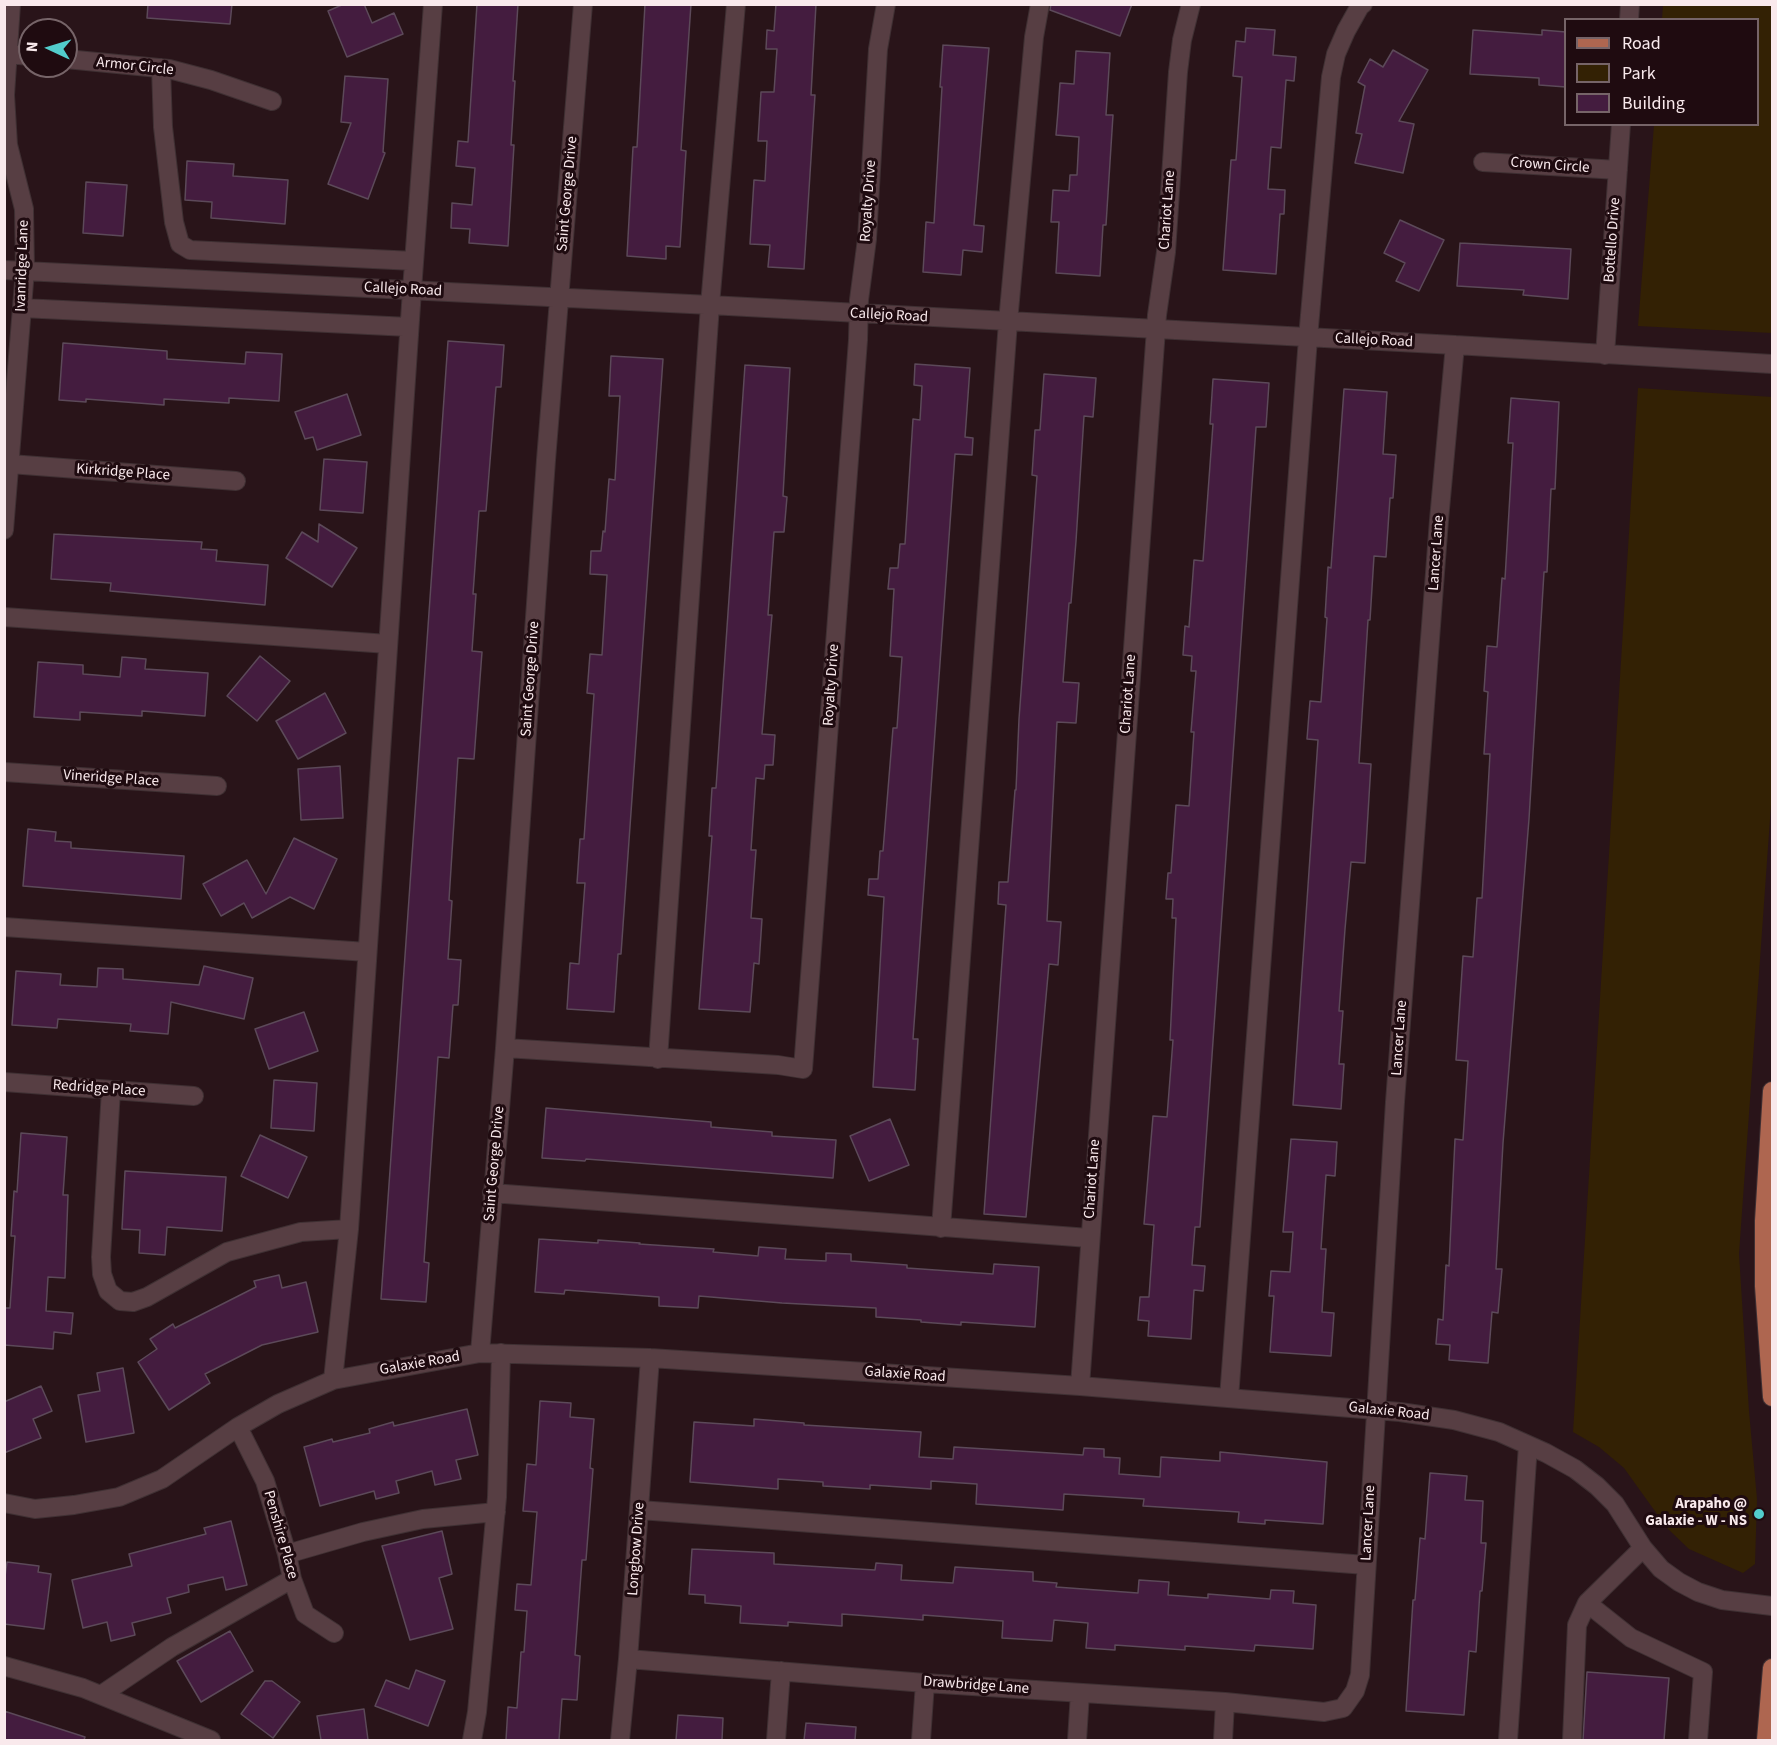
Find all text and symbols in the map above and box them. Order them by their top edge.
north arrow [18,18,78,78]
legend [1564,18,1759,126]
text: Road [1622,31,1661,56]
text: N [21,41,43,53]
street label: Armor Circle [96,54,174,80]
text: Park [1622,61,1656,86]
text: Building [1622,91,1685,116]
street label: Saint George Drive [554,136,582,252]
street label: Crown Circle [1510,154,1590,178]
street label: Royalty Drive [857,159,881,243]
street label: Chariot Lane [1156,170,1180,250]
street label: Bottello Drive [1601,197,1625,283]
street label: Ivanridge Lane [12,220,34,312]
street label: Callejo Road [363,279,443,301]
street label: Callejo Road [849,305,929,327]
street label: Callejo Road [1334,330,1414,352]
street label: Kirkridge Place [76,461,170,485]
street label: Lancer Lane [1425,515,1449,591]
street label: Saint George Drive [518,621,544,737]
street label: Royalty Drive [820,643,844,727]
street label: Chariot Lane [1117,654,1141,734]
street label: Vineridge Place [63,767,159,791]
street label: Lancer Lane [1388,1000,1412,1076]
street label: Redridge Place [52,1077,146,1101]
street label: Saint George Drive [481,1106,509,1222]
street label: Chariot Lane [1081,1139,1105,1219]
street label: Galaxie Road [378,1348,462,1380]
street label: Galaxie Road [864,1363,946,1387]
street label: Galaxie Road [1348,1399,1430,1425]
street label: Lancer Lane [1358,1485,1380,1561]
street label: Penshire Place [259,1489,301,1581]
place label: Arapaho @ Galaxie - W - NS [1645,1496,1747,1531]
street label: Longbow Drive [625,1502,649,1596]
marker: Arapaho @ Galaxie - W - NS [1752,1507,1766,1521]
street label: Drawbridge Lane [922,1673,1030,1699]

